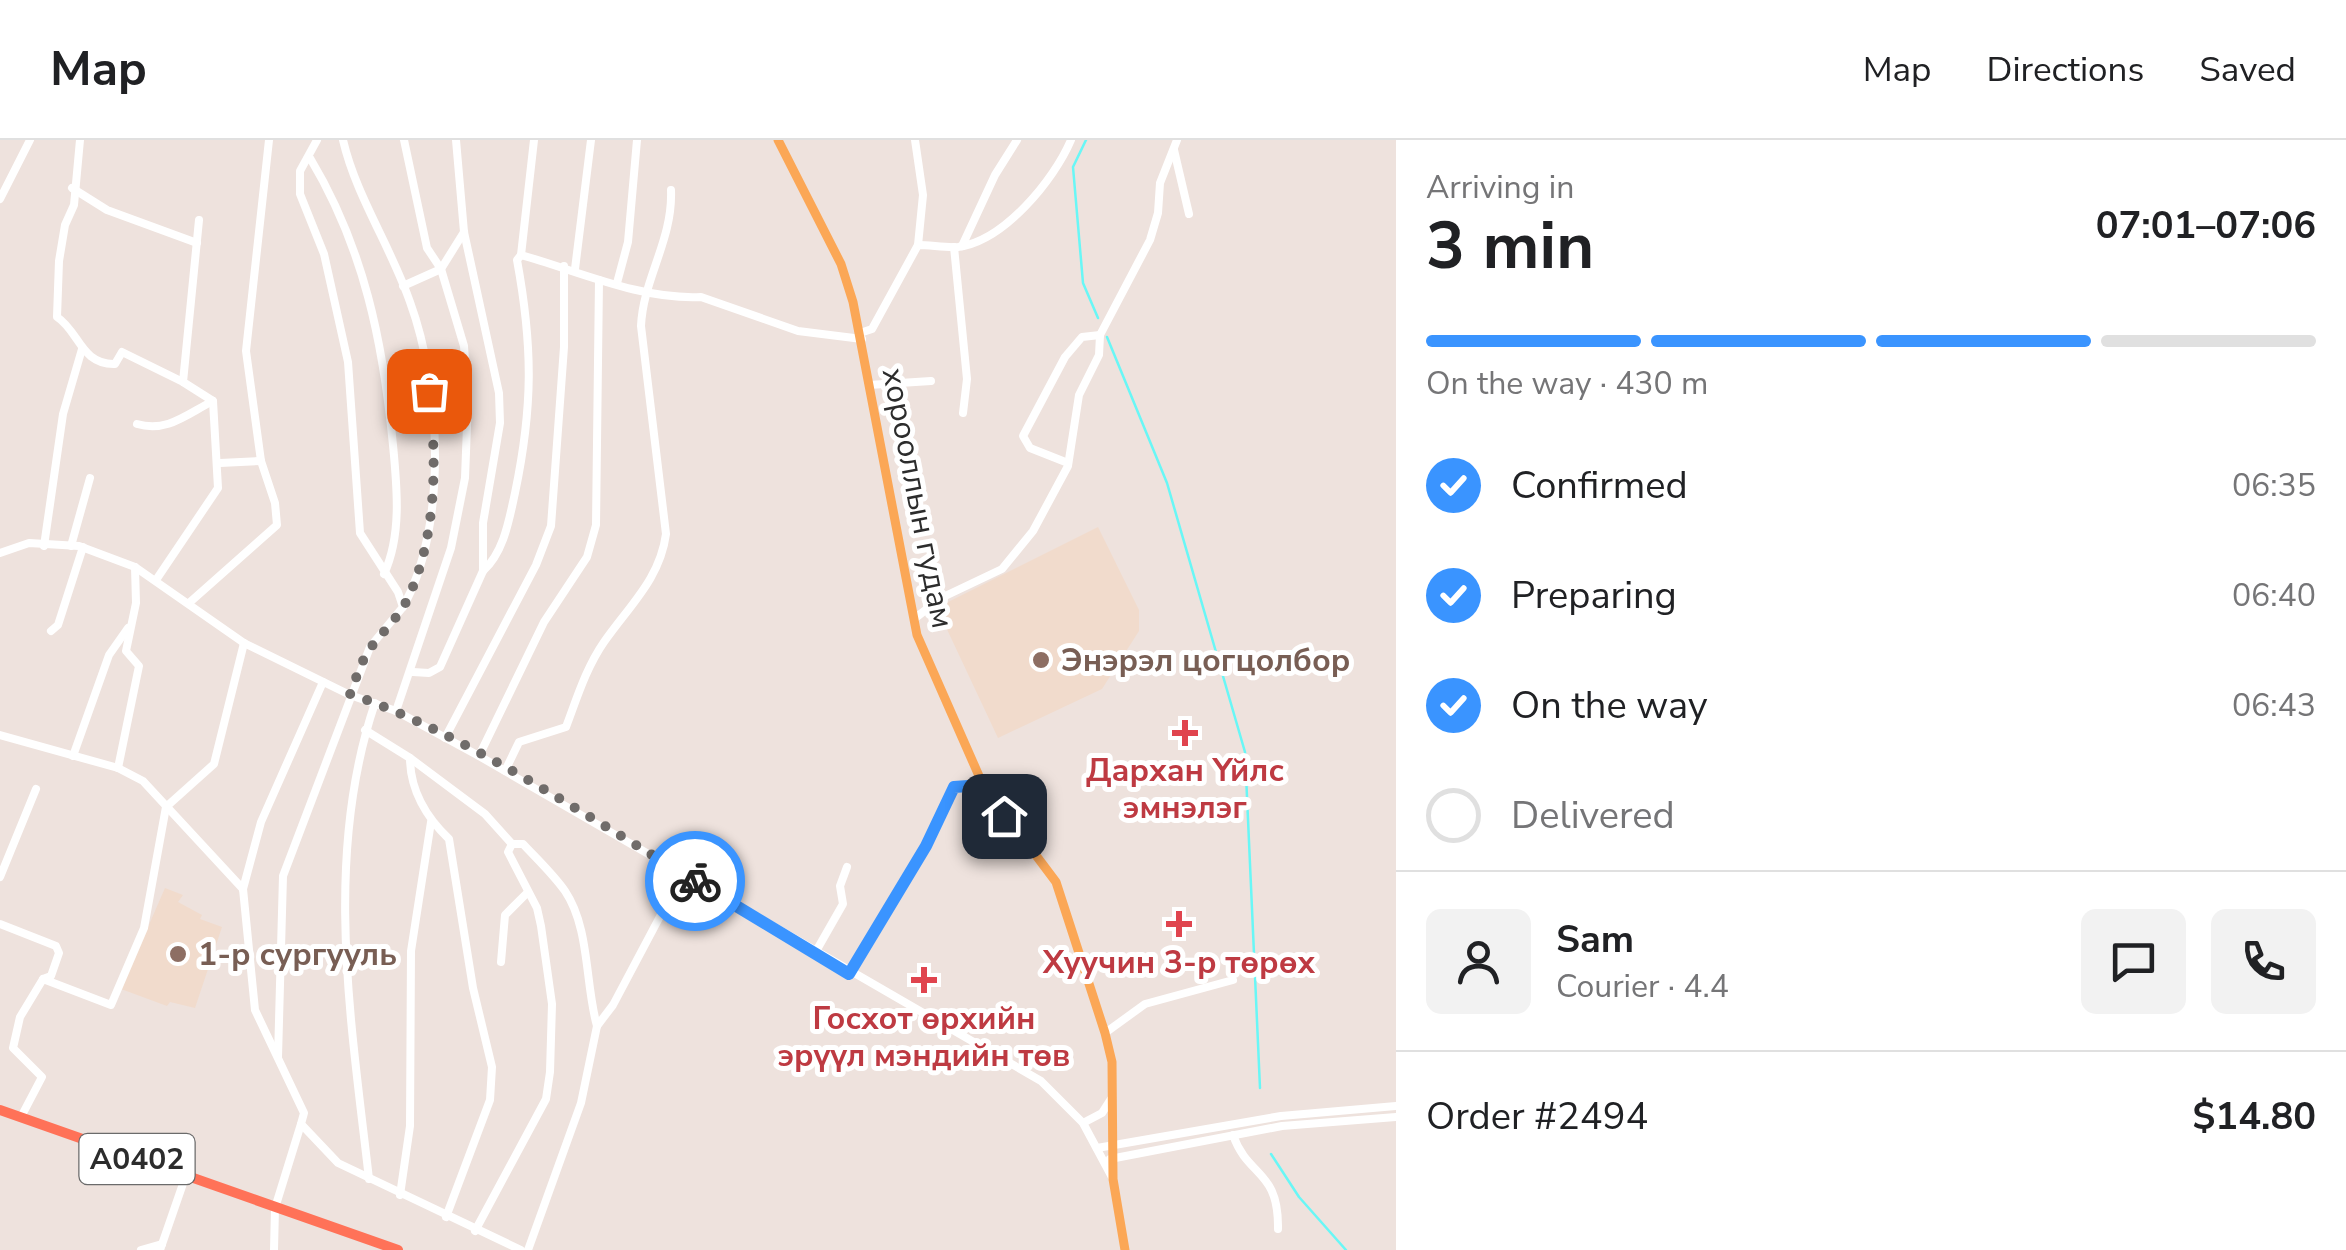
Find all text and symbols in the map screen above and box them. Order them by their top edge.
text: Map [50,36,147,102]
text: Map [1863,46,1932,93]
text: Directions [1987,46,2144,93]
text: Saved [2199,46,2296,93]
text: Arriving in [1426,166,1574,209]
text: 07:01–07:06 [2096,200,2316,251]
text: 3 min [1426,202,1594,291]
pin [387,349,472,434]
text: On the way · 430 m [1426,362,1708,405]
icon: bag [402,364,457,419]
street label: хорооллын гудам [872,364,964,632]
icon: check [1426,458,1481,513]
text: Confirmed [1511,460,1688,511]
text: 06:35 [2232,464,2316,507]
icon: check [1426,568,1481,623]
text: Preparing [1511,570,1677,621]
text: 06:40 [2232,574,2316,617]
place label: Энэрэл цогцолбор [1061,639,1350,682]
marker: Энэрэл цогцолбор [1030,649,1052,671]
icon: check [1426,678,1481,733]
text: On the way [1511,680,1707,731]
text: 06:43 [2232,684,2316,727]
marker: Дархан Үйлс эмнэлэг [1172,720,1198,746]
place label: Дархан Үйлс эмнэлэг [1086,749,1284,829]
pin [962,774,1047,859]
icon: home [977,789,1032,844]
text: Delivered [1511,790,1675,841]
courier [645,831,745,931]
icon: bike [668,854,723,909]
button: person [1426,909,1531,1014]
button: chat [2081,909,2186,1014]
button: phone [2211,909,2316,1014]
marker: Хуучин 3-р төрөх [1166,911,1192,937]
text: Sam [1556,914,1634,965]
place label: 1-р сургууль [198,933,397,976]
place label: Хуучин 3-р төрөх [1042,941,1315,984]
marker: 1-р сургууль [167,943,189,965]
text: Courier · 4.4 [1556,965,1729,1008]
marker: Госхот өрхийн эрүүл мэндийн төв [911,967,937,993]
place label: Госхот өрхийн эрүүл мэндийн төв [778,997,1070,1077]
text: Order #2494 [1426,1091,1648,1142]
text: $14.80 [2193,1091,2316,1142]
road number: A0402 [80,1134,194,1184]

